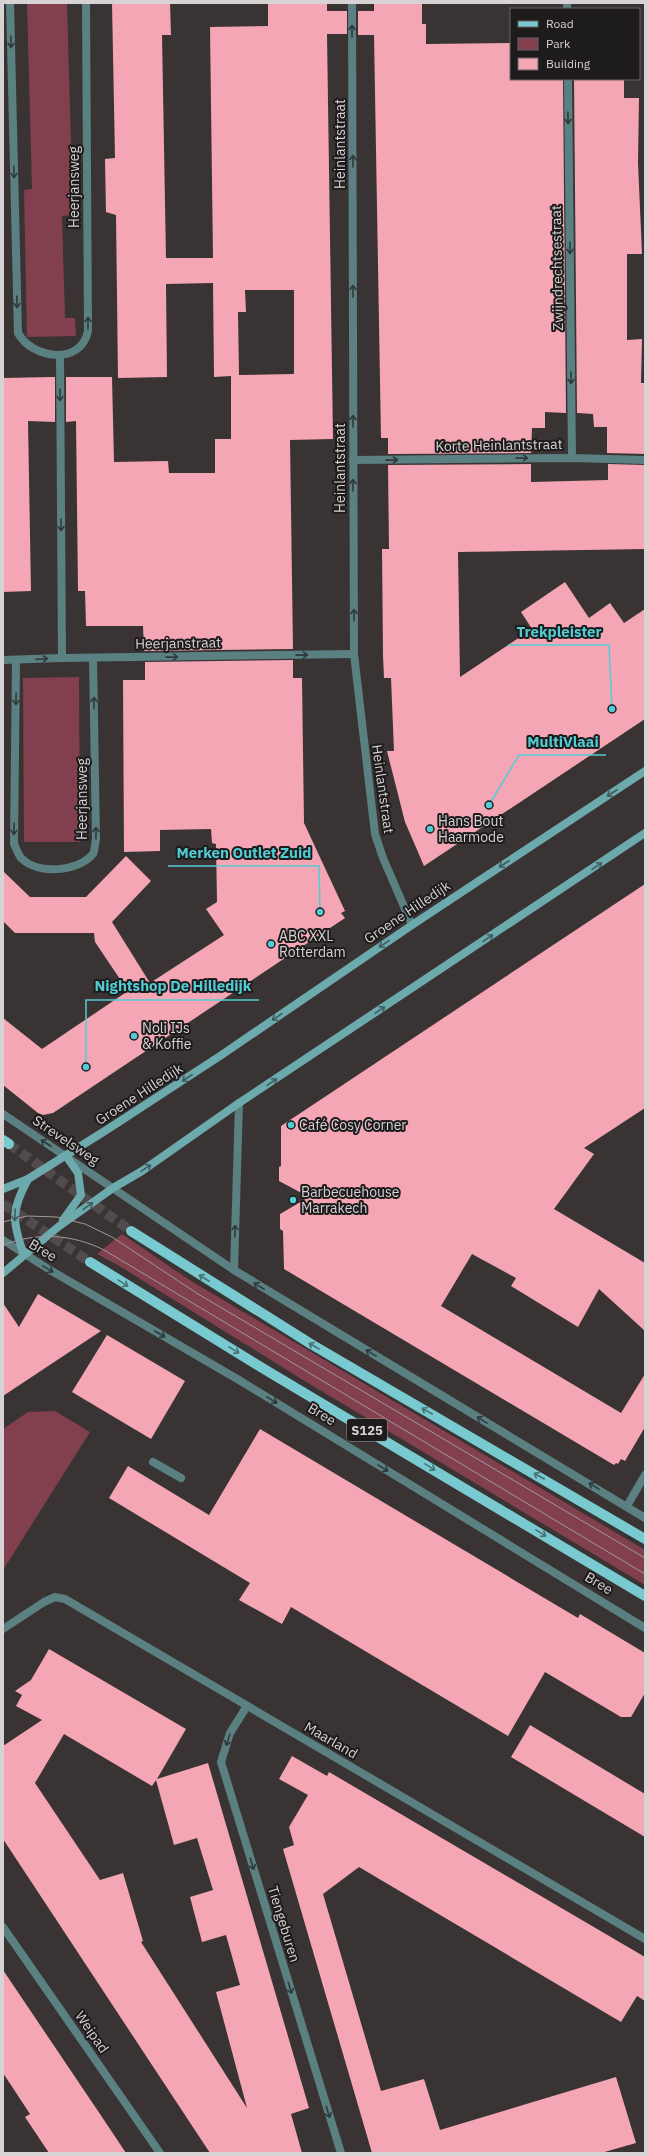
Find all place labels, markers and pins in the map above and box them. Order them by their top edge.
callout: Trekpleister [508,618,609,645]
callout: MultiVlaai [519,728,606,755]
place label: Hans Bout Haarmode [438,812,504,846]
marker: Hans Bout Haarmode [425,824,435,834]
callout: Merken Outlet Zuid [168,839,319,866]
place label: ABC XXL Rotterdam [279,927,346,961]
marker: ABC XXL Rotterdam [266,939,276,949]
callout: Nightshop De Hilledijk [86,973,259,1000]
place label: Noli IJs & Koffie [142,1019,192,1053]
marker: Noli IJs & Koffie [129,1031,139,1041]
place label: Café Cosy Corner [299,1116,406,1134]
marker: Café Cosy Corner [286,1120,296,1130]
place label: Barbecuehouse Marrakech [301,1183,400,1217]
marker: Barbecuehouse Marrakech [288,1195,298,1205]

